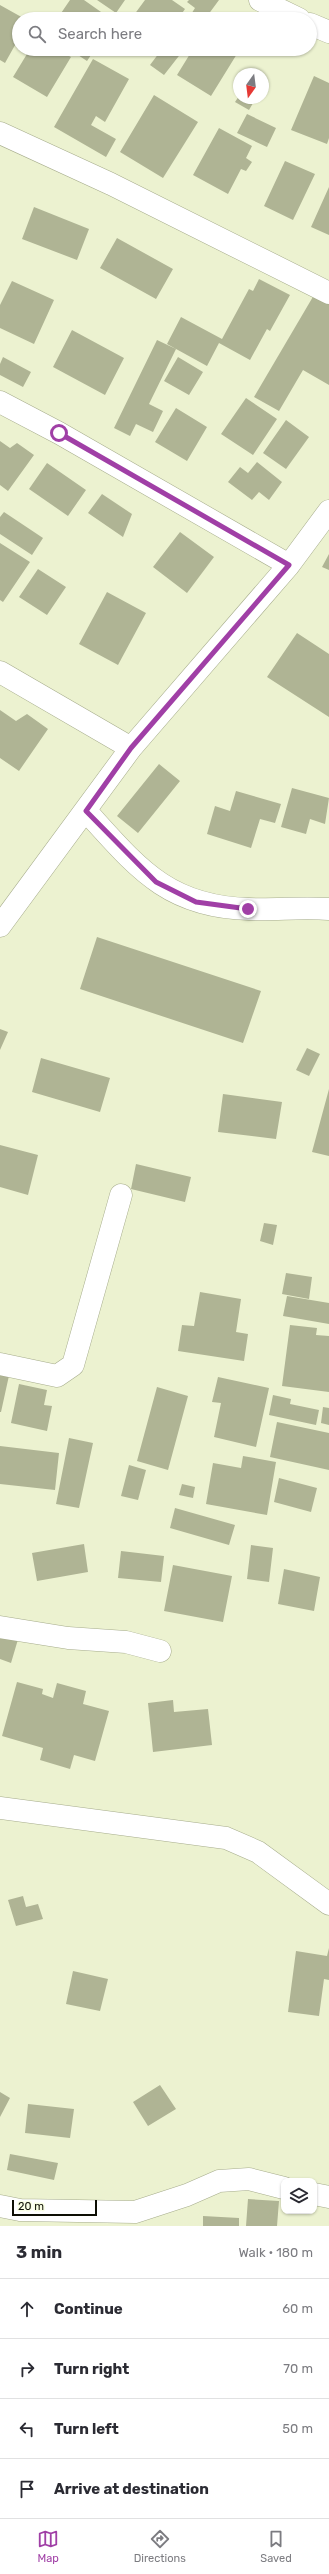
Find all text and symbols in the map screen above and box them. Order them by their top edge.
search box [12,12,317,56]
icon: search [26,23,48,45]
text: Search here [58,25,142,43]
north arrow [233,68,269,104]
route start [50,424,68,442]
route end [239,900,257,918]
map controls [281,2178,317,2214]
button: layers [281,2178,317,2214]
scale bar [12,2198,97,2217]
text: 20 m [18,2200,44,2213]
text: 3 min [16,2242,62,2262]
text: Walk · 180 m [238,2245,313,2260]
icon: ahead [16,2298,38,2320]
text: Continue [54,2300,123,2318]
text: 60 m [282,2301,313,2316]
icon: right [16,2358,38,2380]
text: Turn right [54,2360,129,2378]
text: 70 m [283,2361,313,2376]
icon: left [16,2418,38,2440]
text: Turn left [54,2420,119,2438]
text: 50 m [282,2421,313,2436]
icon: arrive [16,2478,38,2500]
text: Arrive at destination [54,2480,209,2498]
tab: Map [37,2528,59,2565]
tab: Directions [134,2528,186,2565]
tab: Saved [260,2528,292,2565]

